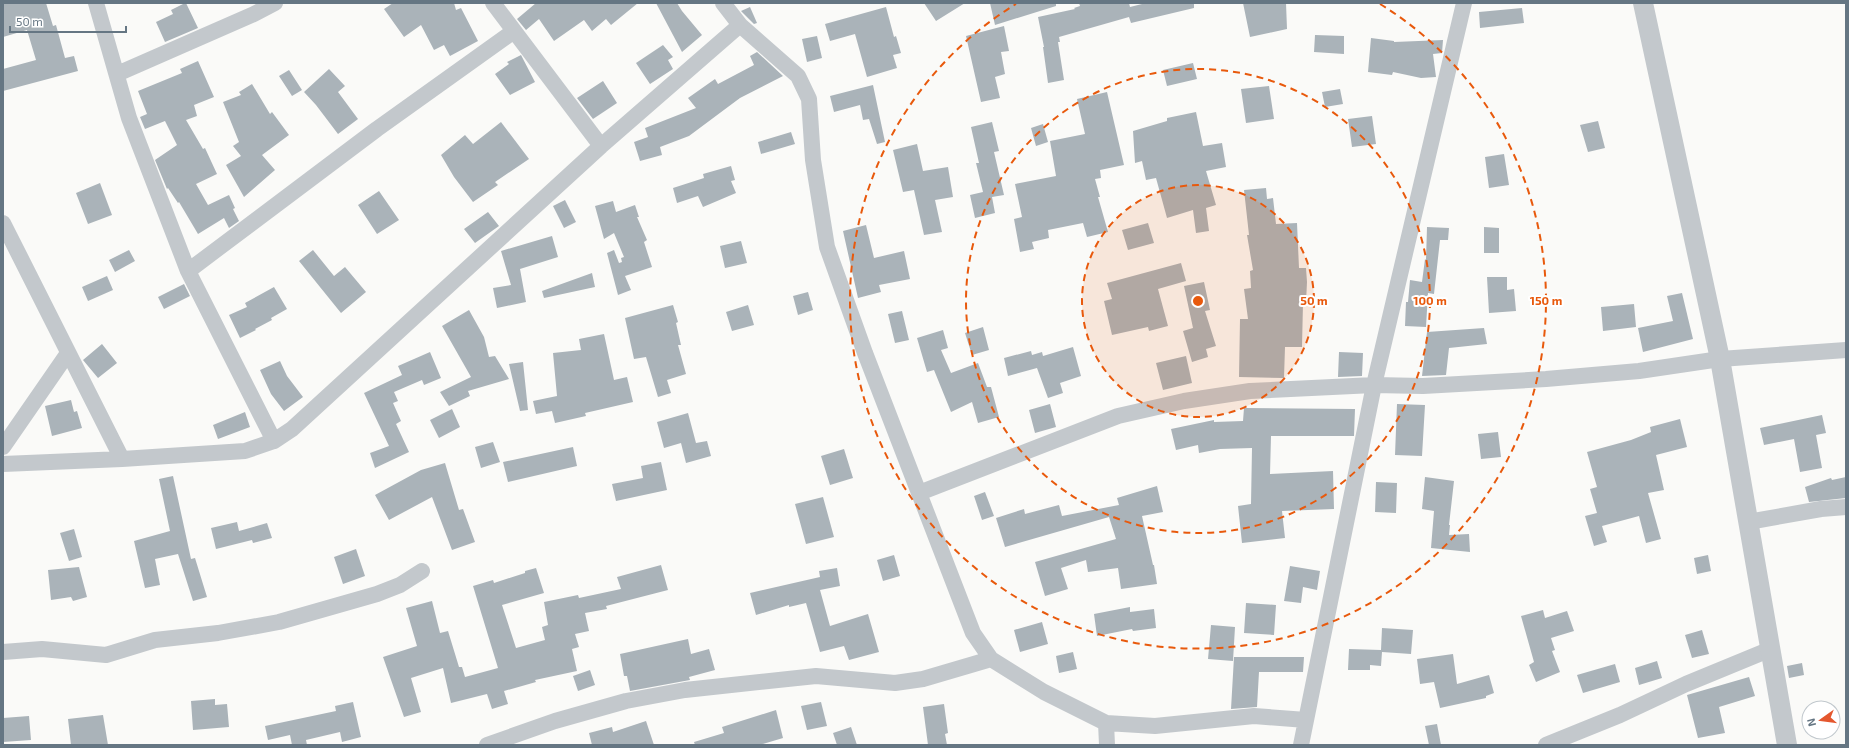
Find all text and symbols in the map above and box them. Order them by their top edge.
scale bar [10,8,126,34]
text: 50 m [16,14,43,28]
text: 50 m [1300,293,1328,307]
text: 100 m [1413,293,1447,307]
text: 150 m [1530,293,1562,307]
centre of rings [1191,294,1205,308]
north arrow [1801,700,1841,740]
text: N [1804,717,1818,728]

